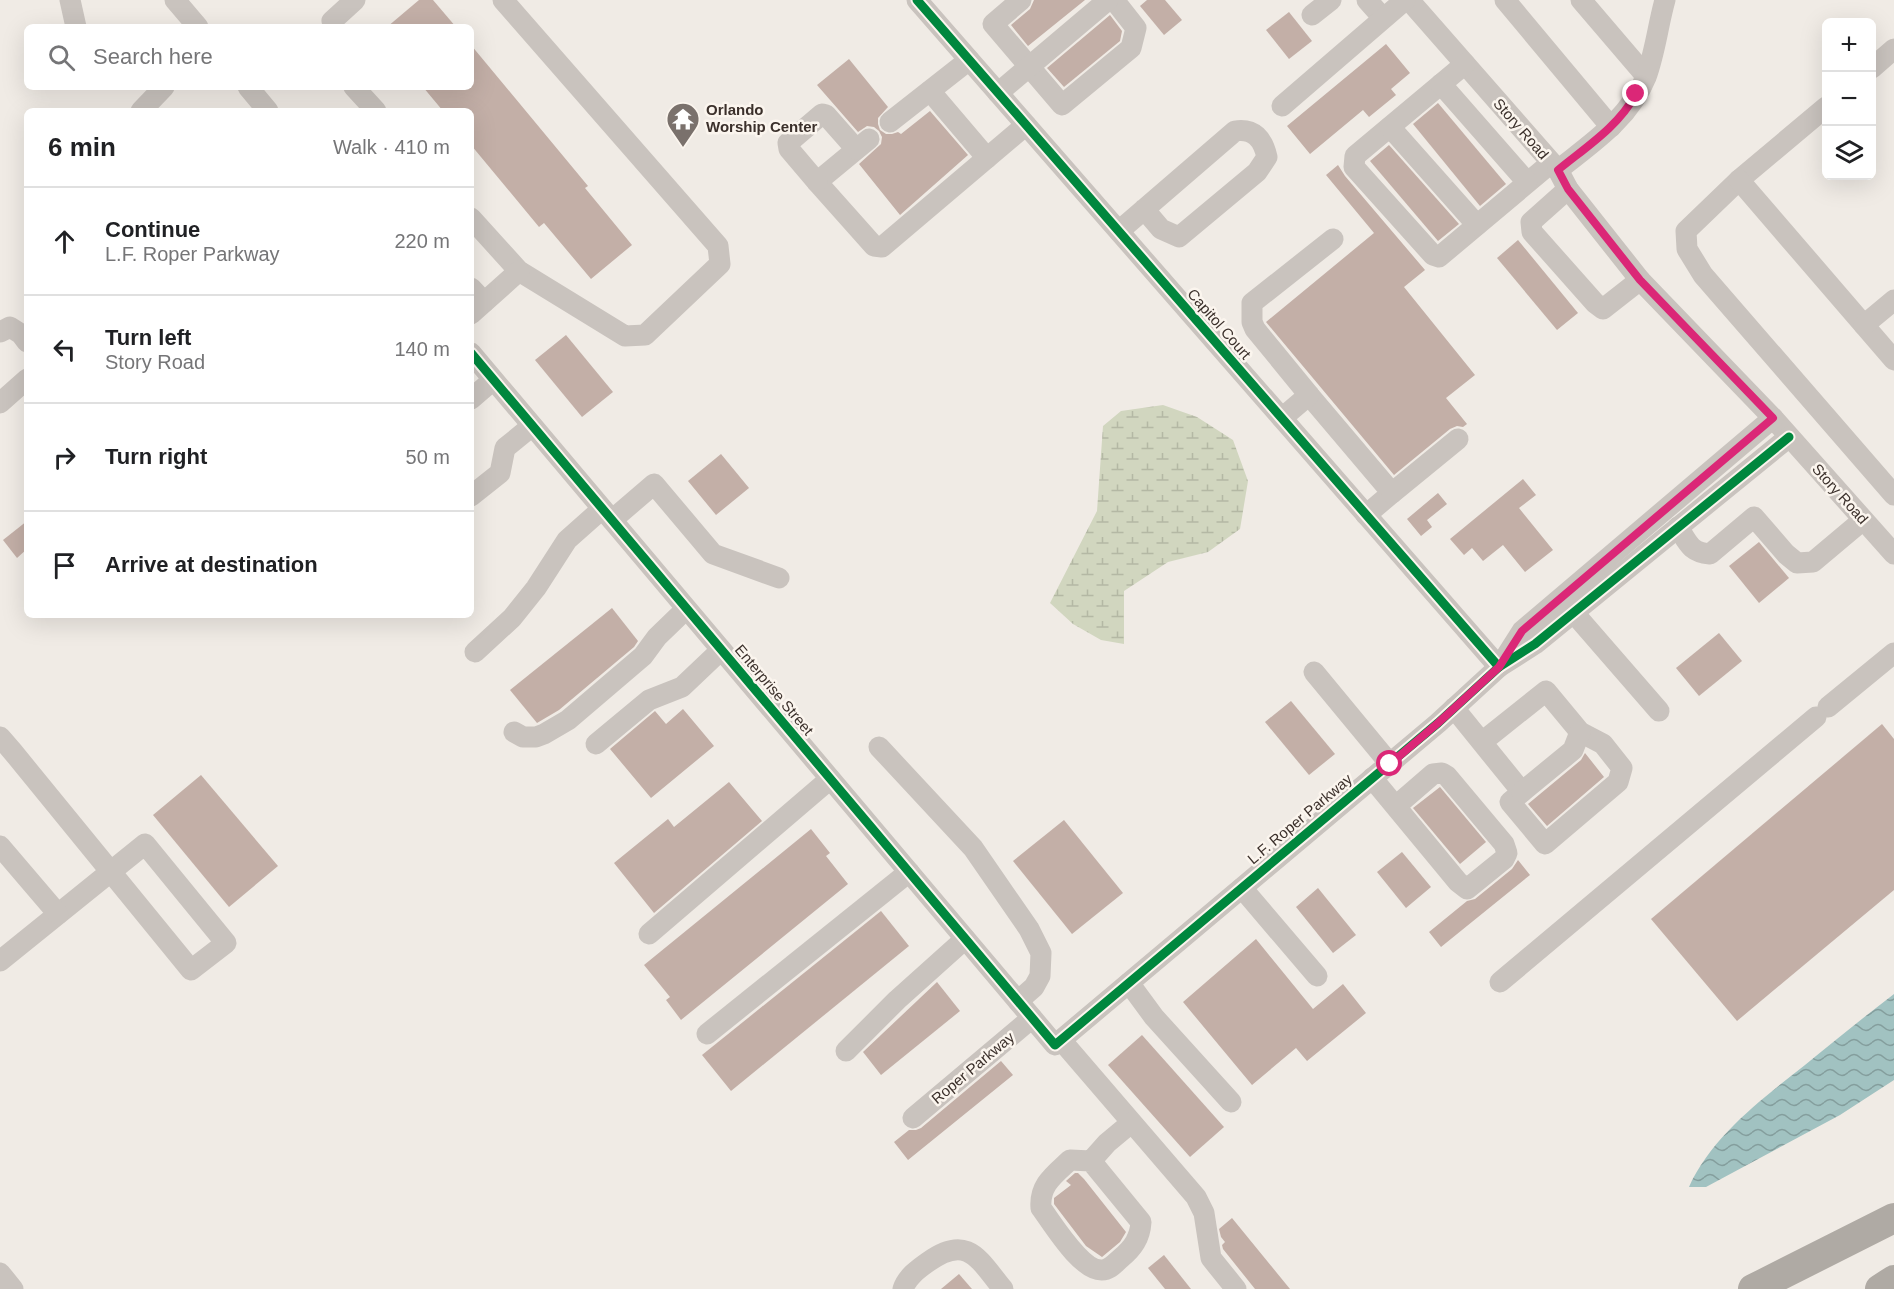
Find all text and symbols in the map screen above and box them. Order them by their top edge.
map controls [1822,18,1876,180]
button: + [1822,18,1876,72]
search box [24,24,474,90]
icon: search [45,41,78,74]
text: Search here [93,44,213,69]
button: − [1822,72,1876,126]
route end [1622,80,1648,106]
street label: Story Road [1490,95,1552,163]
temple icon: Orlando Worship Center [665,101,701,148]
place label: Orlando Worship Center [706,101,818,135]
button: layers [1822,126,1876,180]
text: 6 min [48,132,116,162]
text: Walk · 410 m [333,136,450,158]
text: Continue [105,217,200,242]
icon: ahead [48,225,81,258]
text: 220 m [394,230,450,252]
text: L.F. Roper Parkway [105,243,280,265]
street label: Capitol Court [1184,285,1255,363]
text: Turn left [105,325,191,350]
icon: left [48,333,81,366]
text: 140 m [394,338,450,360]
text: Story Road [105,351,205,373]
icon: right [48,441,81,474]
text: Turn right [105,444,207,469]
text: 50 m [406,446,450,468]
street label: Story Road [1809,460,1872,527]
icon: arrive [48,549,81,582]
text: Arrive at destination [105,552,318,577]
street label: Enterprise Street [732,641,818,739]
route start [1376,750,1402,776]
street label: L.F. Roper Parkway [1244,770,1356,867]
street label: Roper Parkway [928,1028,1018,1107]

